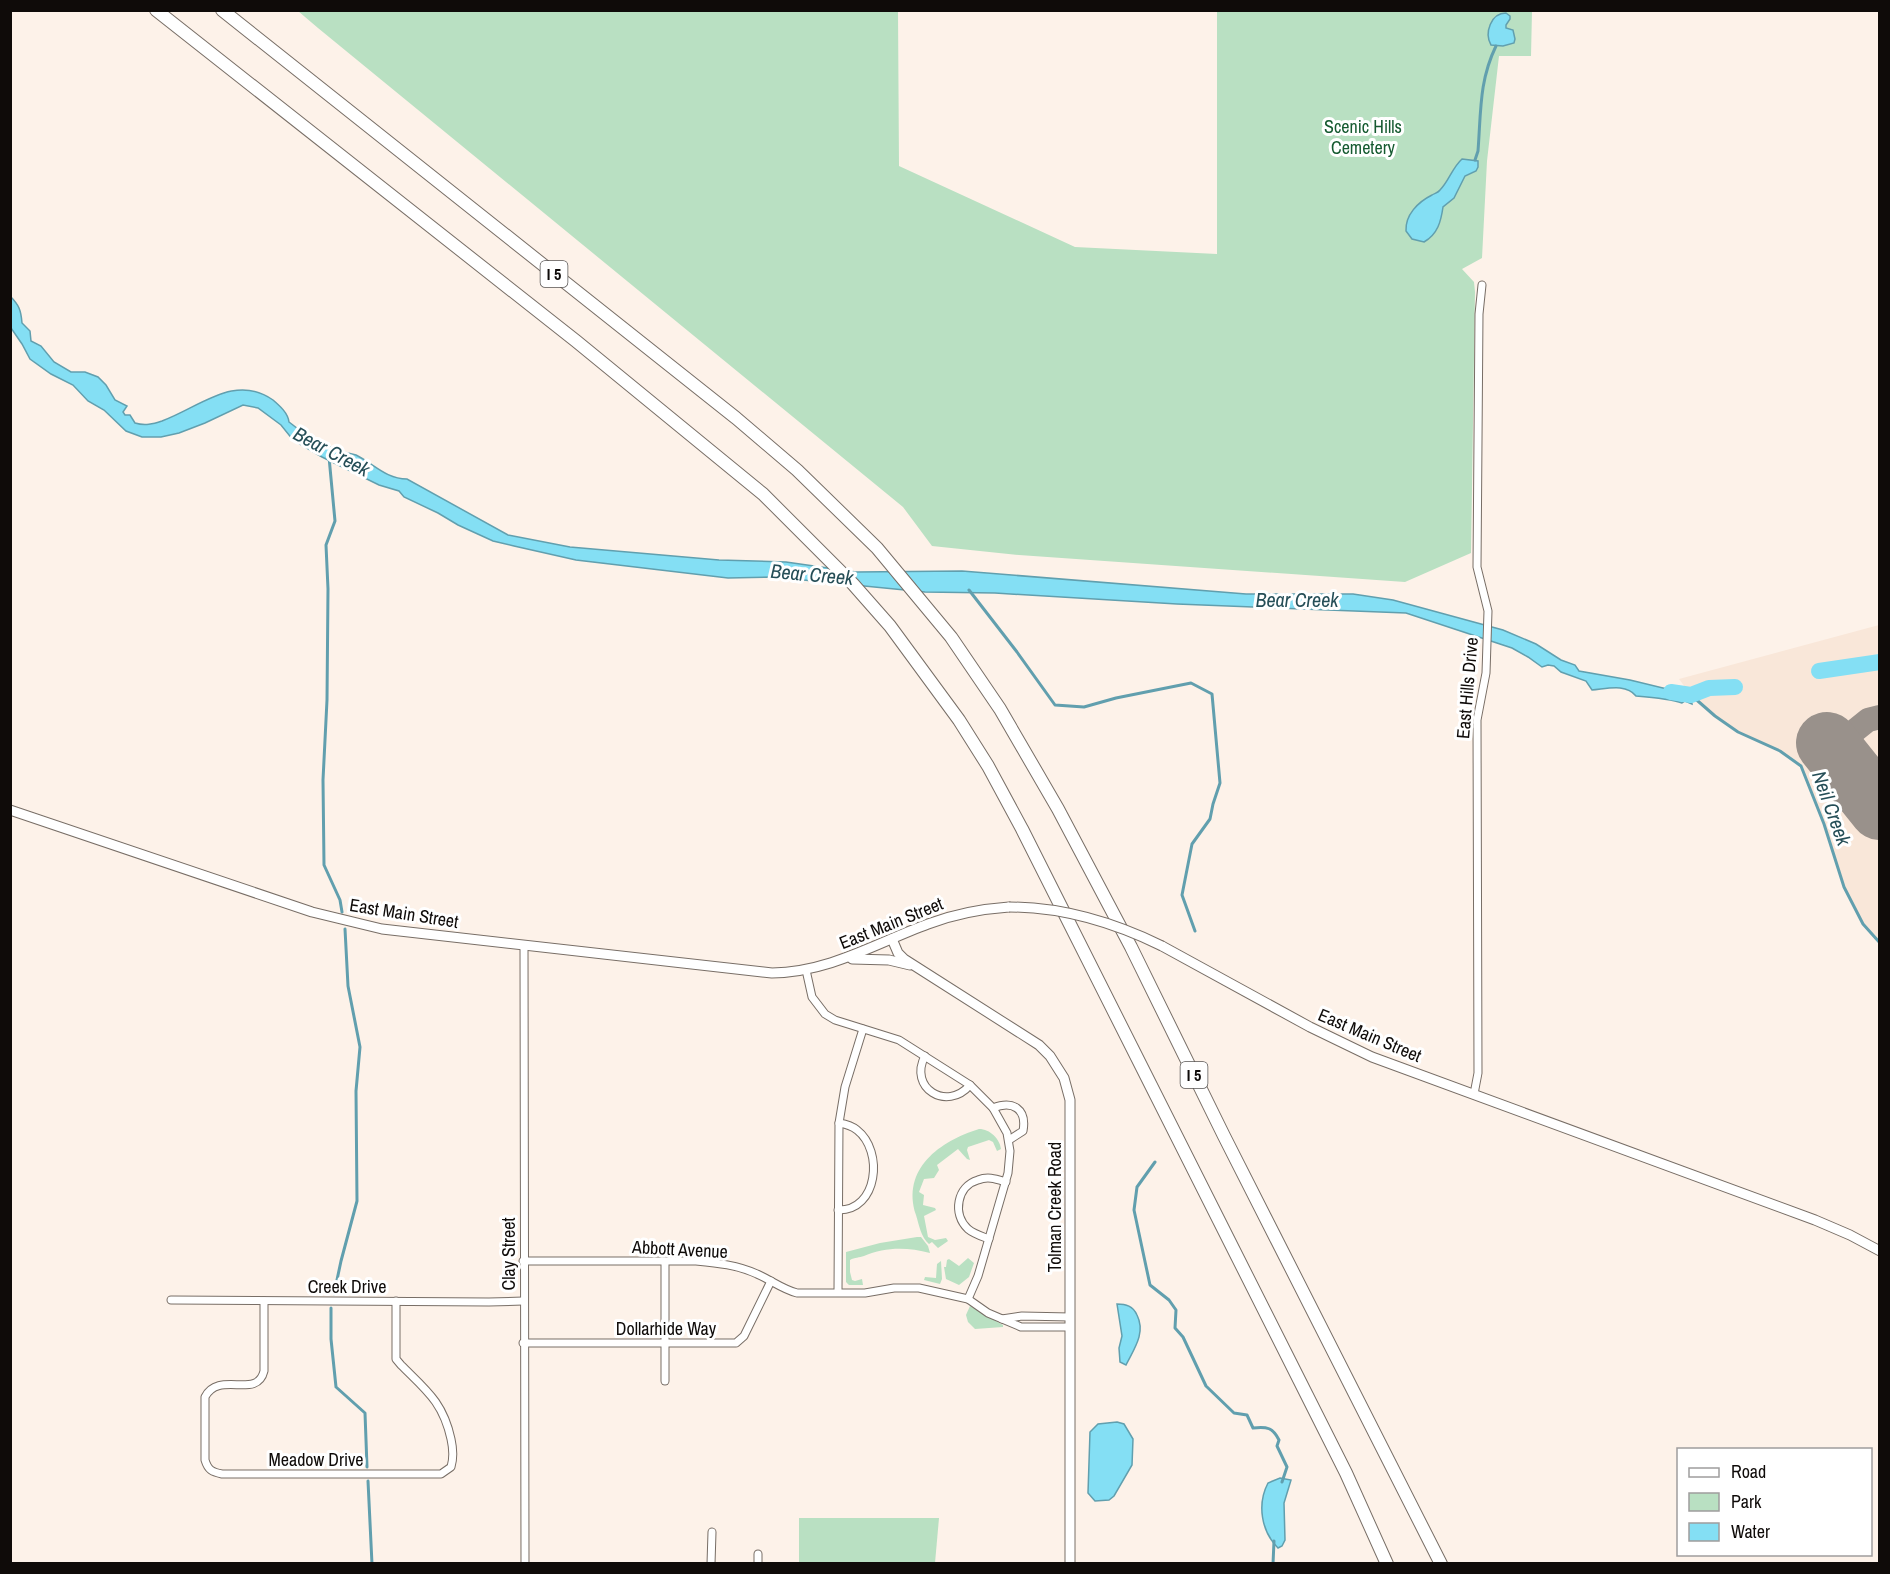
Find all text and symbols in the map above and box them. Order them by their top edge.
park label: Scenic Hills Cemetery [1324,114,1402,160]
road number: I 5 [540,261,568,287]
water label: Bear Creek [289,420,376,483]
water label: Bear Creek [770,557,855,591]
water label: Bear Creek [1256,586,1339,613]
street label: East Hills Drive [1450,636,1484,740]
water label: Neil Creek [1806,767,1858,850]
street label: East Main Street [835,891,947,955]
street label: East Main Street [348,892,460,934]
street label: East Main Street [1315,1002,1425,1068]
road number: I 5 [1180,1062,1208,1088]
street label: Tolman Creek Road [1042,1142,1067,1272]
street label: Clay Street [496,1217,521,1291]
street label: Abbott Avenue [631,1234,728,1264]
street label: Creek Drive [308,1274,386,1299]
street label: Dollarhide Way [616,1316,717,1341]
street label: Meadow Drive [268,1447,364,1472]
legend [1677,1448,1872,1556]
text: Road [1731,1459,1766,1484]
text: Park [1731,1489,1762,1514]
text: Water [1731,1519,1770,1544]

